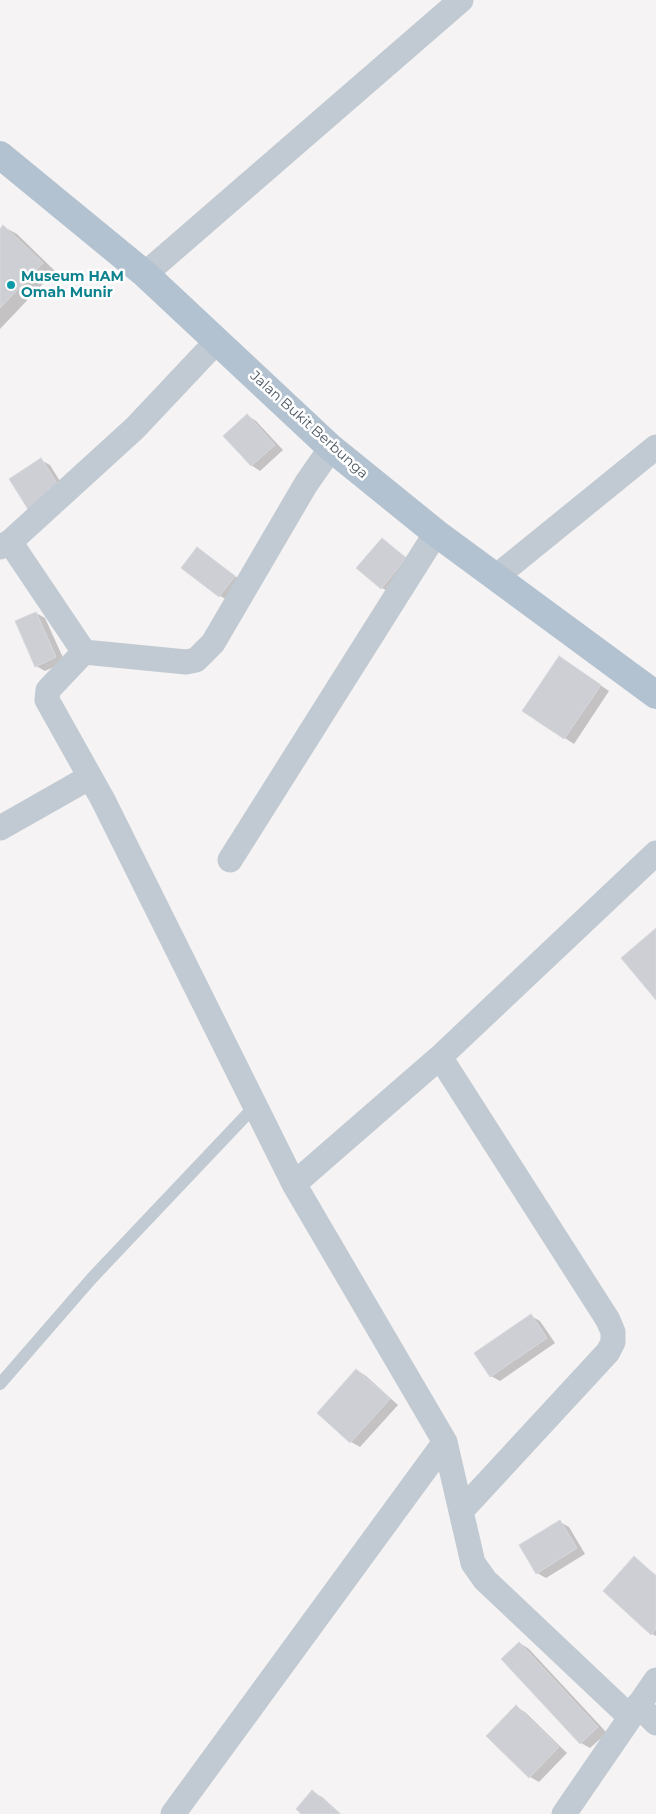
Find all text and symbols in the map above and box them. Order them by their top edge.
place label: Museum HAM Omah Munir [21,269,124,302]
marker: Museum HAM Omah Munir [5,279,17,291]
street label: Jalan Bukit Berbunga [247,368,371,482]

